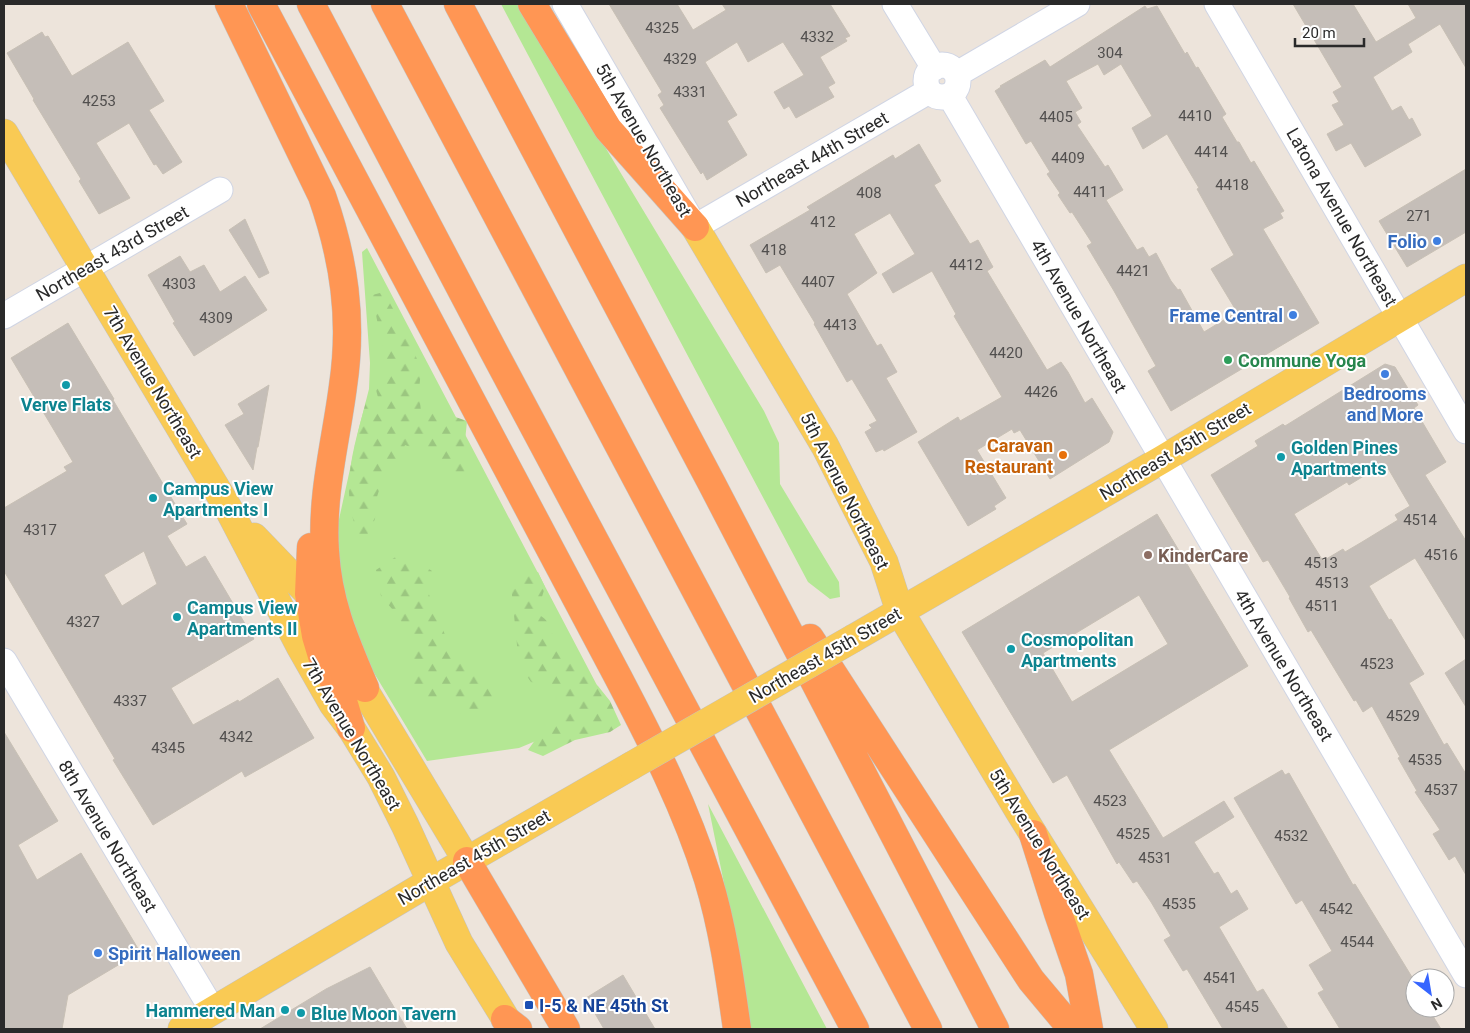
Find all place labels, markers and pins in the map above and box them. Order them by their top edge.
place label: Folio [1387,231,1427,252]
marker: Folio [1431,235,1443,247]
place label: Frame Central [1169,305,1283,326]
marker: Frame Central [1287,309,1299,321]
place label: Commune Yoga [1238,350,1367,371]
marker: Commune Yoga [1222,354,1234,366]
marker: Bedrooms and More [1379,368,1391,380]
marker: Verve Flats [60,379,72,391]
place label: Bedrooms and More [1344,383,1426,425]
place label: Verve Flats [21,394,111,415]
place label: Caravan Restaurant [965,435,1053,477]
place label: Golden Pines Apartments [1291,437,1398,479]
marker: Caravan Restaurant [1057,449,1069,461]
marker: Golden Pines Apartments [1275,451,1287,463]
place label: Campus View Apartments I [163,478,273,520]
marker: Campus View Apartments I [147,492,159,504]
place label: KinderCare [1158,545,1249,566]
marker: KinderCare [1142,549,1154,561]
place label: Campus View Apartments II [187,597,297,639]
marker: Campus View Apartments II [171,611,183,623]
place label: Cosmopolitan Apartments [1021,629,1134,671]
marker: Cosmopolitan Apartments [1005,643,1017,655]
place label: Spirit Halloween [108,943,241,964]
marker: Spirit Halloween [92,947,104,959]
place label: I-5 & NE 45th St [539,995,668,1016]
marker: I-5 & NE 45th St [523,999,535,1011]
place label: Hammered Man [146,1000,275,1021]
place label: Blue Moon Tavern [311,1003,456,1024]
marker: Hammered Man [279,1004,291,1016]
marker: Blue Moon Tavern [295,1007,307,1019]

